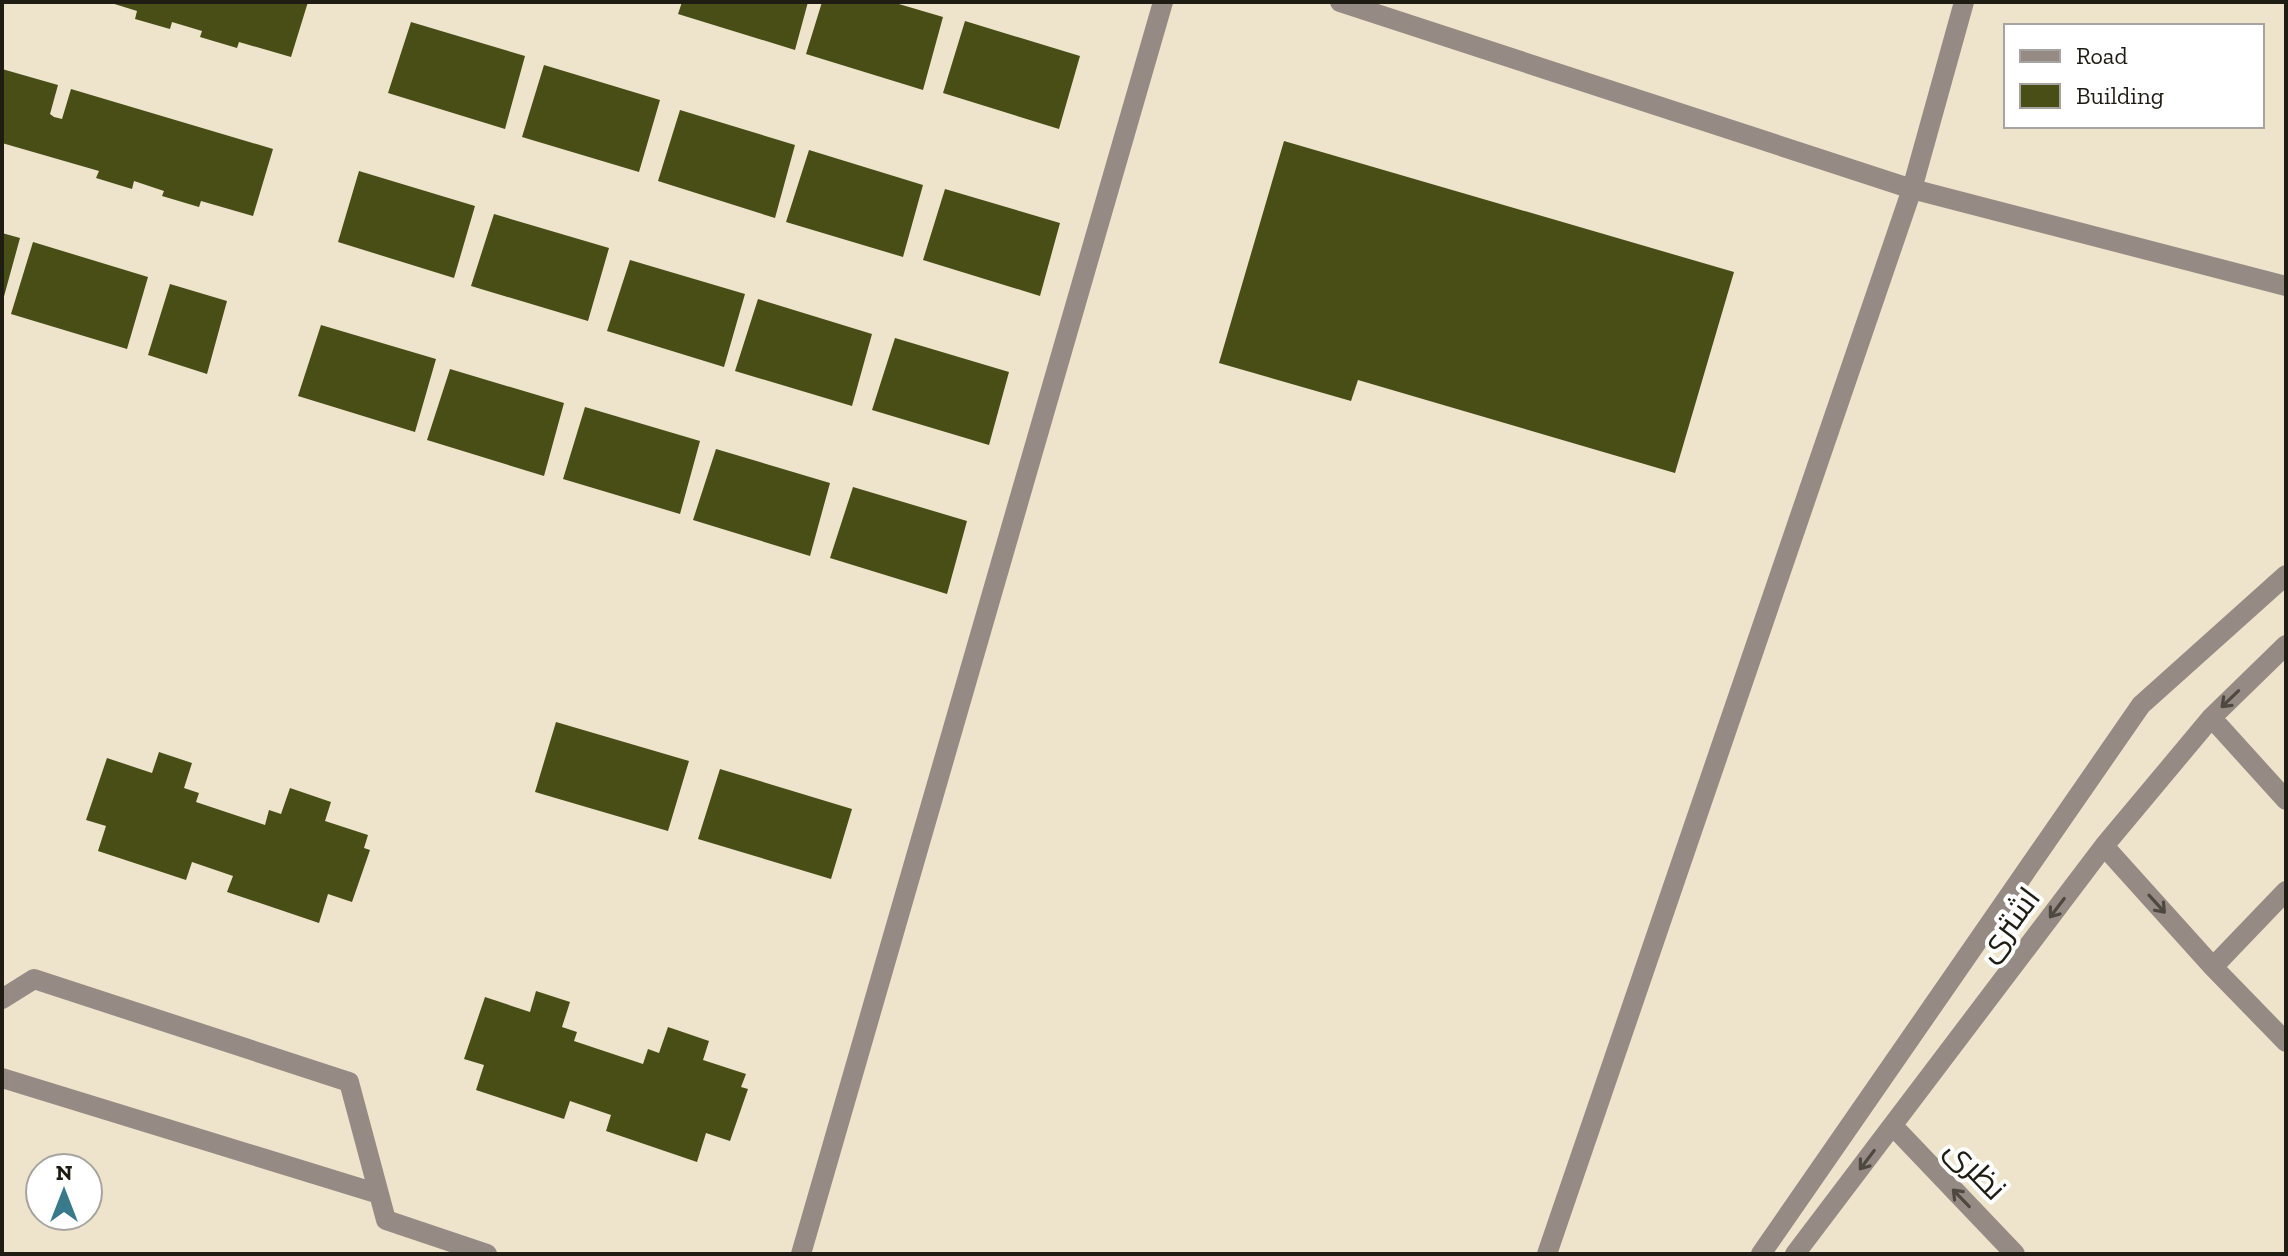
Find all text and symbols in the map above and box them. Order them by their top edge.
legend [2004,24,2264,128]
text: Road [2076,41,2128,70]
text: Building [2076,81,2164,110]
one-way arrow [2221,689,2240,708]
street label: اشتری [1968,880,2048,968]
one-way arrow [2147,894,2166,914]
one-way arrow [2049,897,2066,918]
street label: نظری [1938,1130,2014,1208]
one-way arrow [1858,1149,1875,1170]
north arrow [24,1152,104,1232]
text: N [56,1159,73,1186]
one-way arrow [1952,1188,1971,1208]

